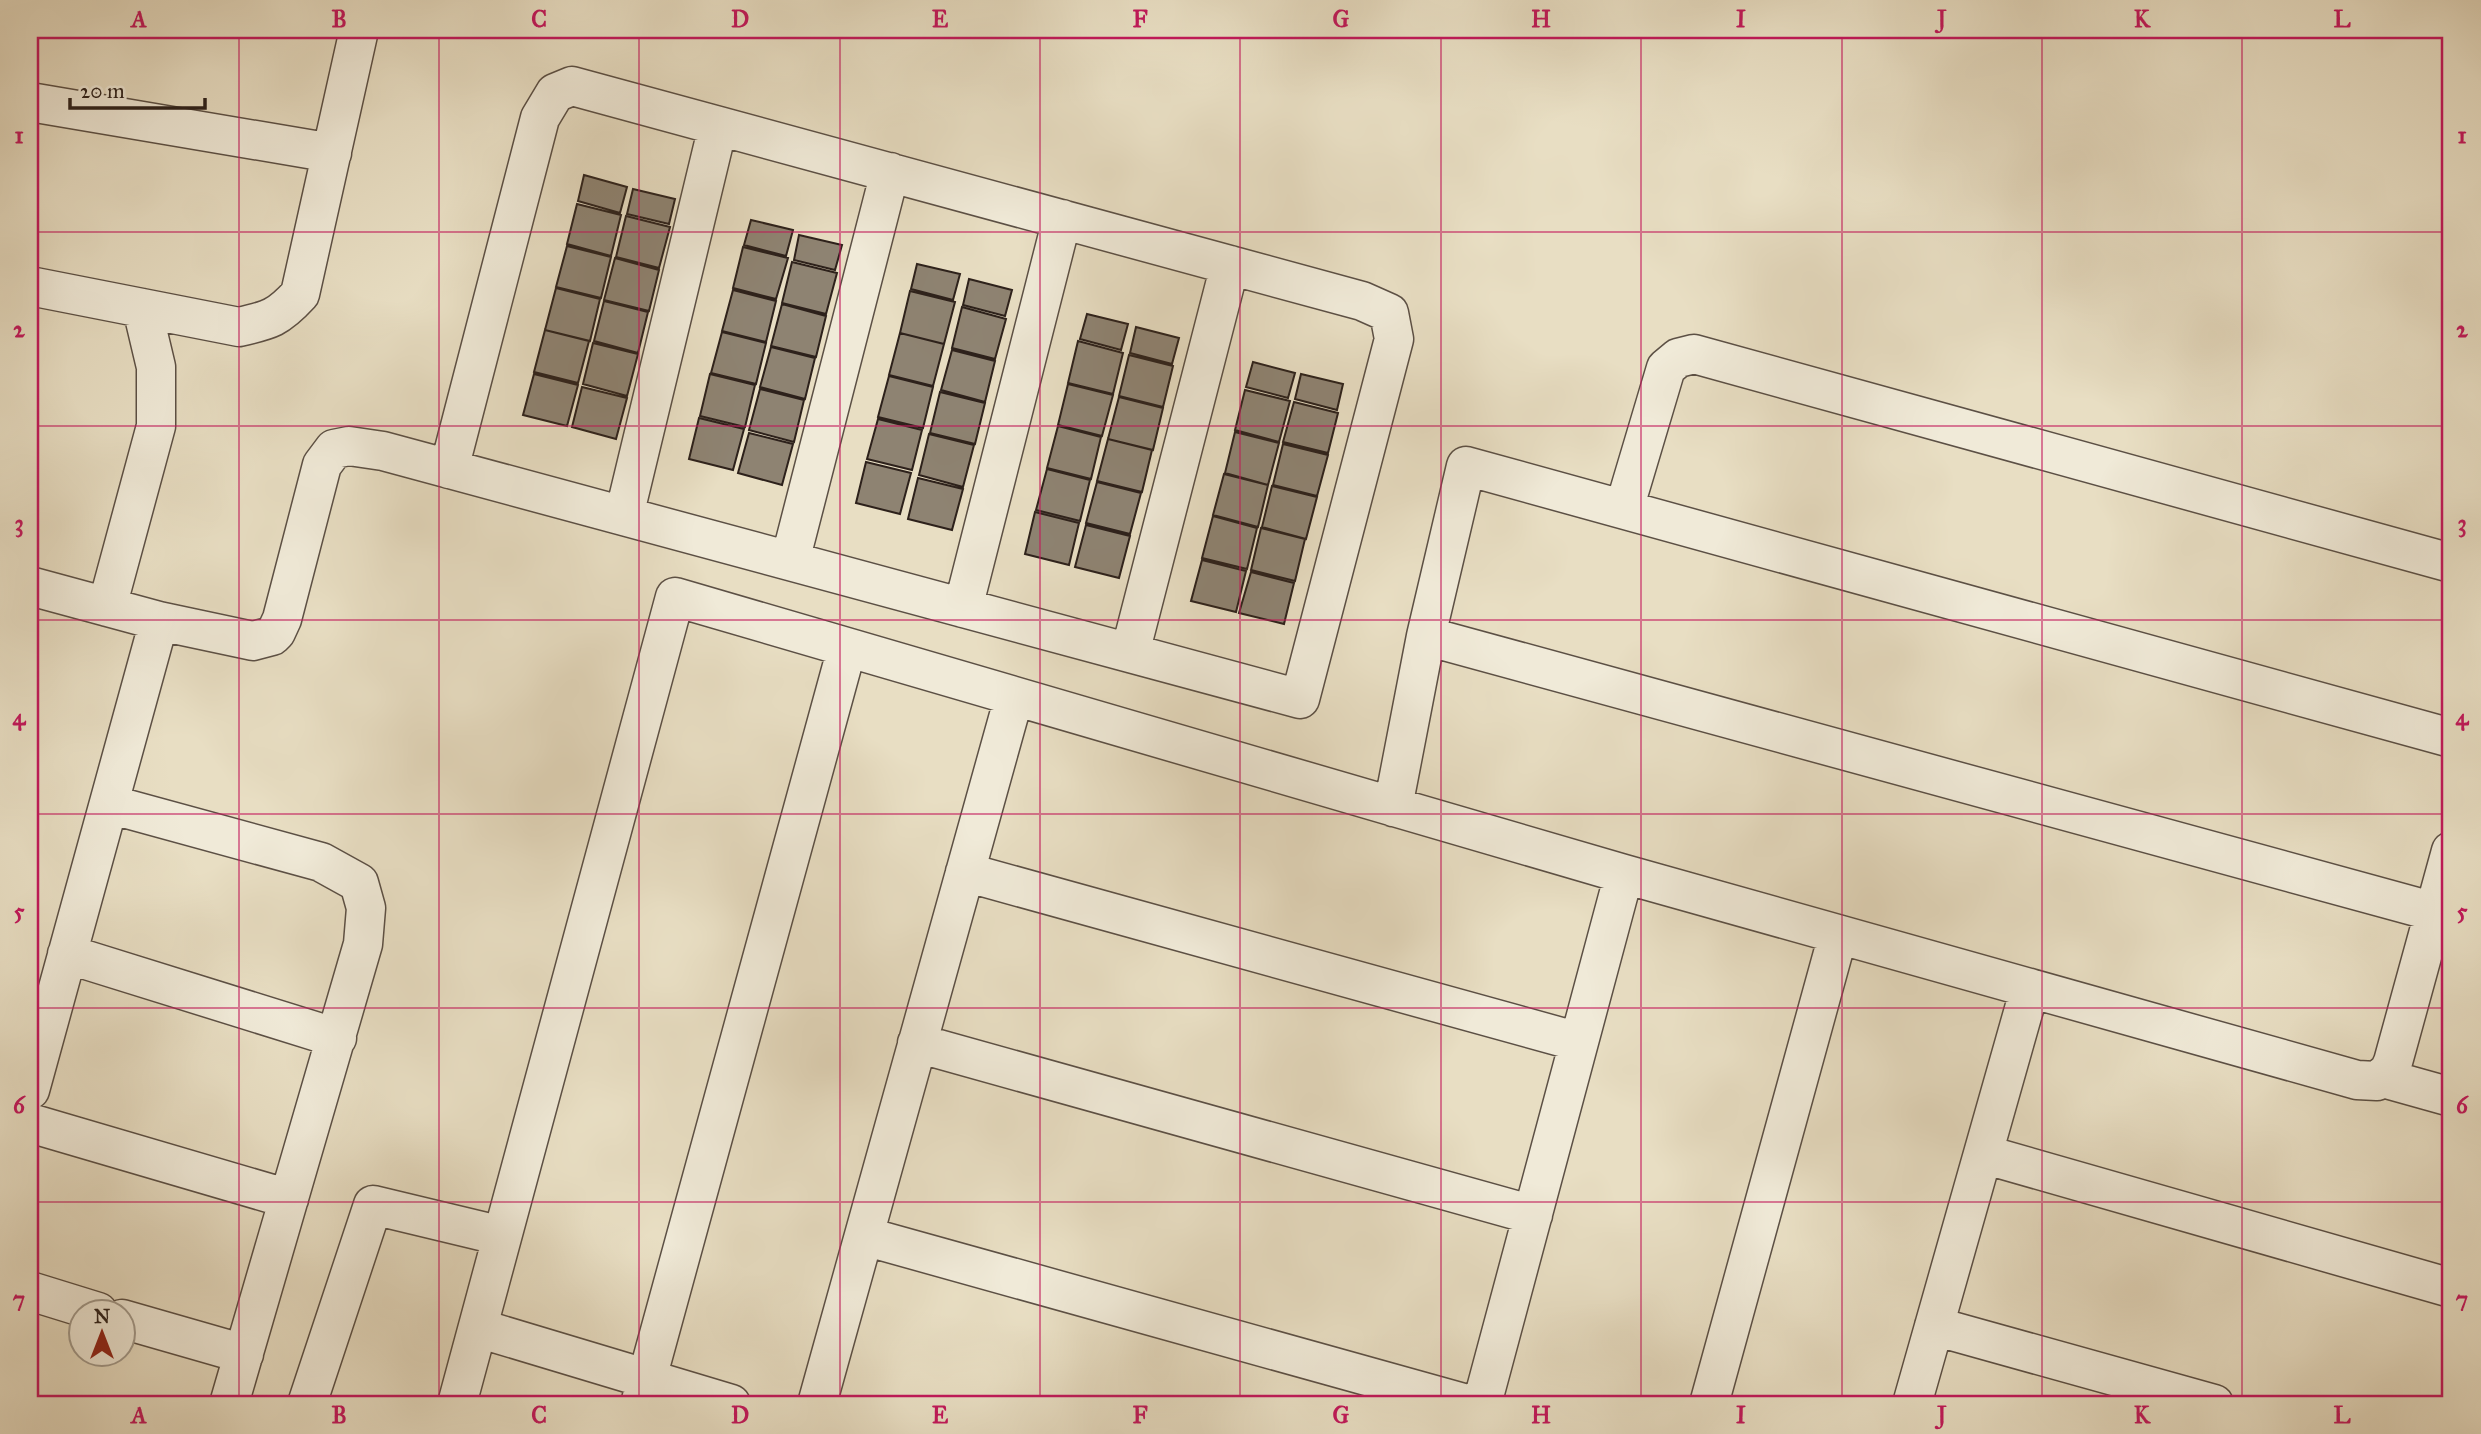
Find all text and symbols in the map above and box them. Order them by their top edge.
text: A [129,5,147,33]
text: B [331,5,347,33]
text: C [531,5,547,33]
text: D [731,5,749,33]
text: E [932,5,949,33]
text: F [1132,5,1148,33]
text: G [1333,5,1350,33]
text: H [1531,5,1551,33]
text: I [1736,5,1746,33]
text: J [1934,5,1947,34]
text: K [2134,5,2152,33]
text: L [2334,5,2352,33]
scale bar [70,66,205,110]
text: 20 m [80,78,125,104]
text: 1 [14,121,24,149]
text: 1 [2457,121,2467,149]
text: 2 [13,315,25,343]
text: 2 [2456,315,2468,343]
text: 3 [14,509,24,538]
text: 3 [2457,509,2467,538]
text: 4 [13,703,27,731]
text: 4 [2456,703,2470,731]
text: 5 [14,897,25,925]
text: 5 [2457,897,2468,925]
text: 6 [13,1091,26,1119]
text: 6 [2456,1091,2469,1119]
text: 7 [13,1285,25,1313]
text: 7 [2456,1285,2468,1313]
north arrow [66,1298,136,1368]
text: N [94,1305,110,1328]
text: A [129,1401,147,1429]
text: B [331,1401,347,1429]
text: C [531,1401,547,1429]
text: D [731,1401,749,1429]
text: E [932,1401,949,1429]
text: F [1132,1401,1148,1429]
text: G [1333,1401,1350,1429]
text: H [1531,1401,1551,1429]
text: I [1736,1401,1746,1429]
text: J [1934,1401,1947,1430]
text: K [2134,1401,2152,1429]
text: L [2334,1401,2352,1429]

